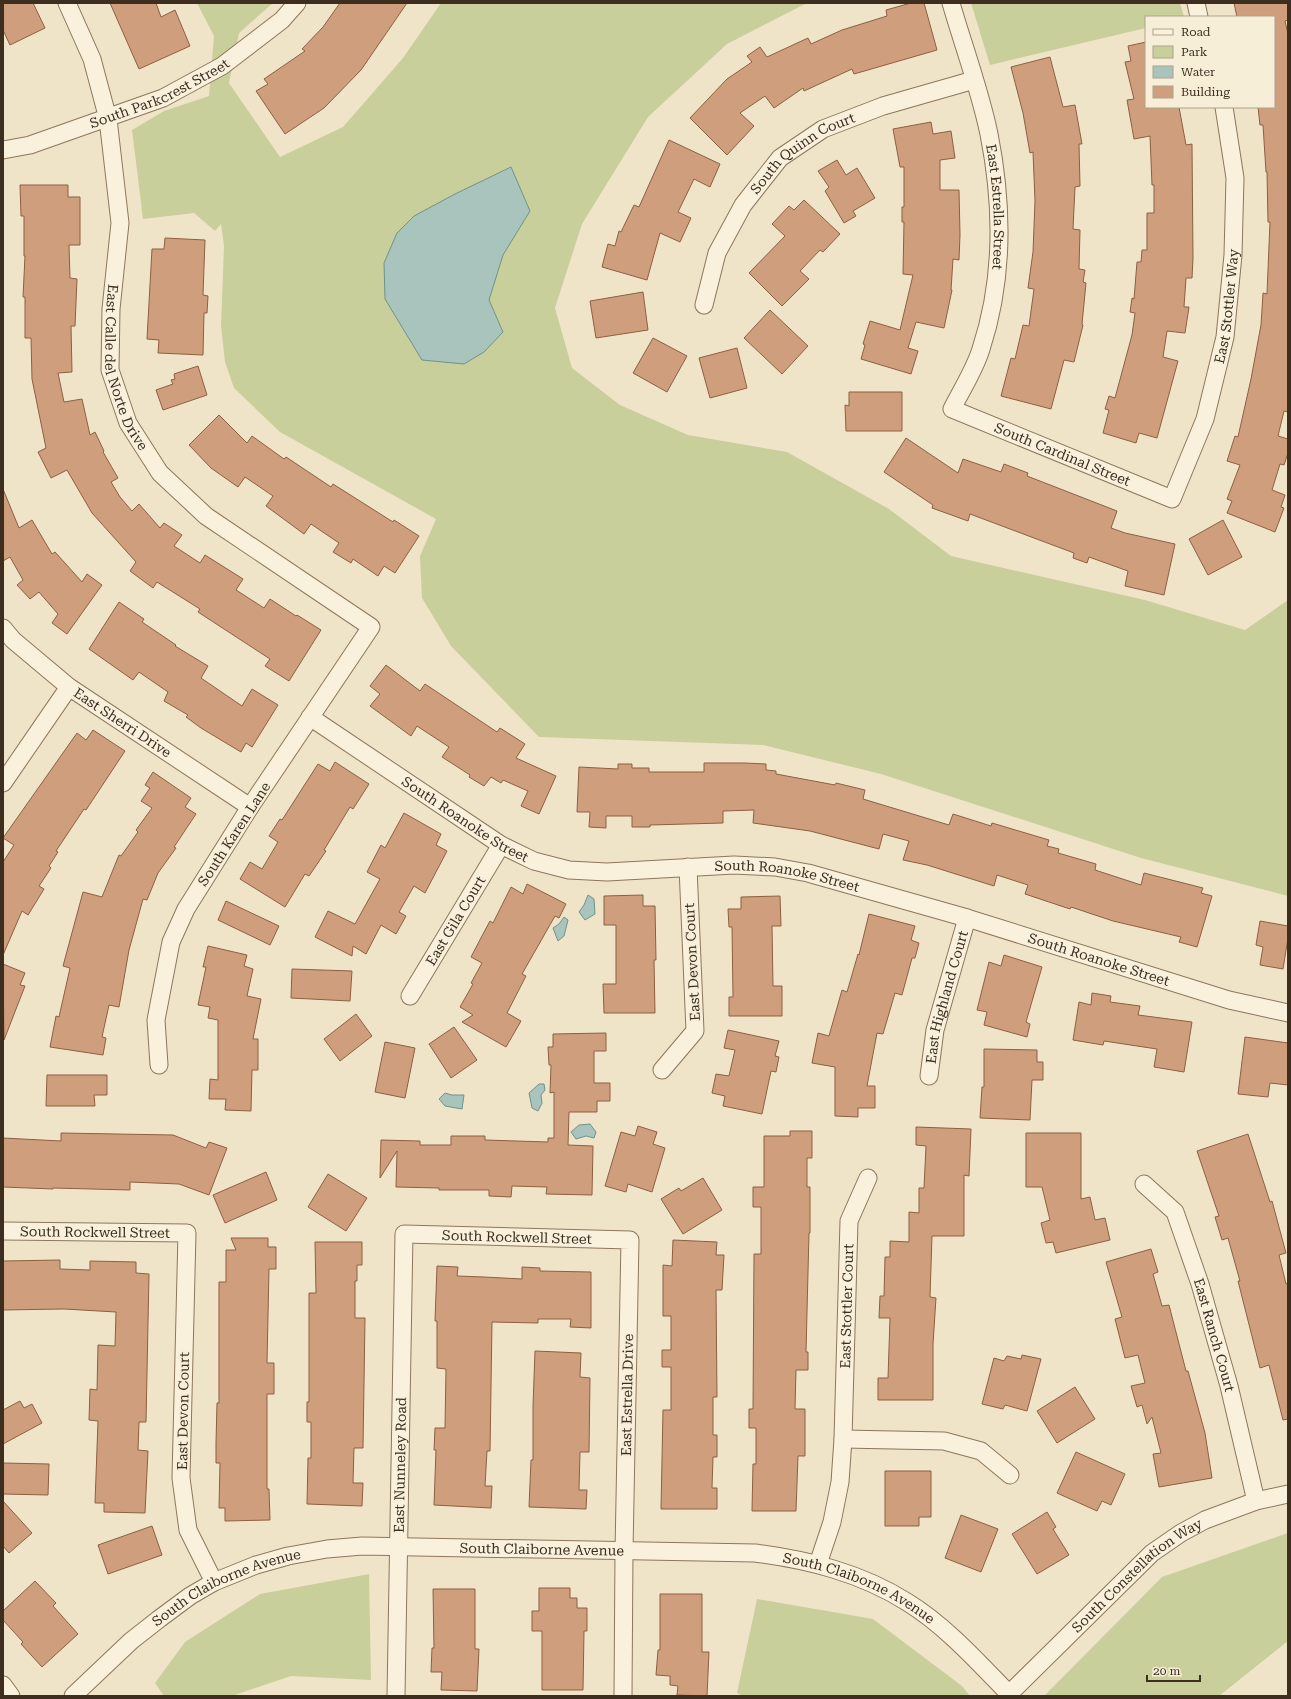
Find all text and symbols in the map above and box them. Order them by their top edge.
legend [1145,16,1275,108]
text: Road [1181,25,1211,39]
text: Park [1181,45,1208,59]
street label: South Parkcrest Street [88,55,232,131]
text: Water [1181,65,1215,79]
text: Building [1181,85,1230,99]
street label: South Quinn Court [747,110,857,197]
street label: East Estrella Street [983,143,1007,271]
street label: East Stottler Way [1211,248,1241,365]
street label: East Calle del Norte Drive [102,283,151,453]
street label: South Cardinal Street [992,419,1133,489]
street label: East Sherri Drive [71,684,175,761]
street label: South Roanoke Street [399,773,531,865]
street label: South Karen Lane [194,779,274,889]
street label: South Roanoke Street [714,857,861,895]
street label: East Gila Court [422,873,488,968]
street label: East Devon Court [681,903,703,1021]
street label: East Highland Court [923,929,971,1065]
street label: South Roanoke Street [1026,930,1172,989]
street label: South Rockwell Street [20,1223,170,1241]
street label: South Rockwell Street [442,1227,592,1247]
street label: East Stottler Court [837,1243,856,1369]
street label: East Ranch Court [1191,1276,1238,1393]
street label: East Estrella Drive [618,1333,636,1456]
street label: East Devon Court [174,1352,192,1470]
street label: East Nunneley Road [391,1397,409,1533]
street label: South Constellation Way [1068,1515,1205,1636]
street label: South Claiborne Avenue [459,1540,624,1559]
street label: South Claiborne Avenue [149,1546,302,1629]
street label: South Claiborne Avenue [782,1549,938,1627]
scale bar [1147,1657,1200,1683]
text: 20 m [1153,1664,1180,1678]

